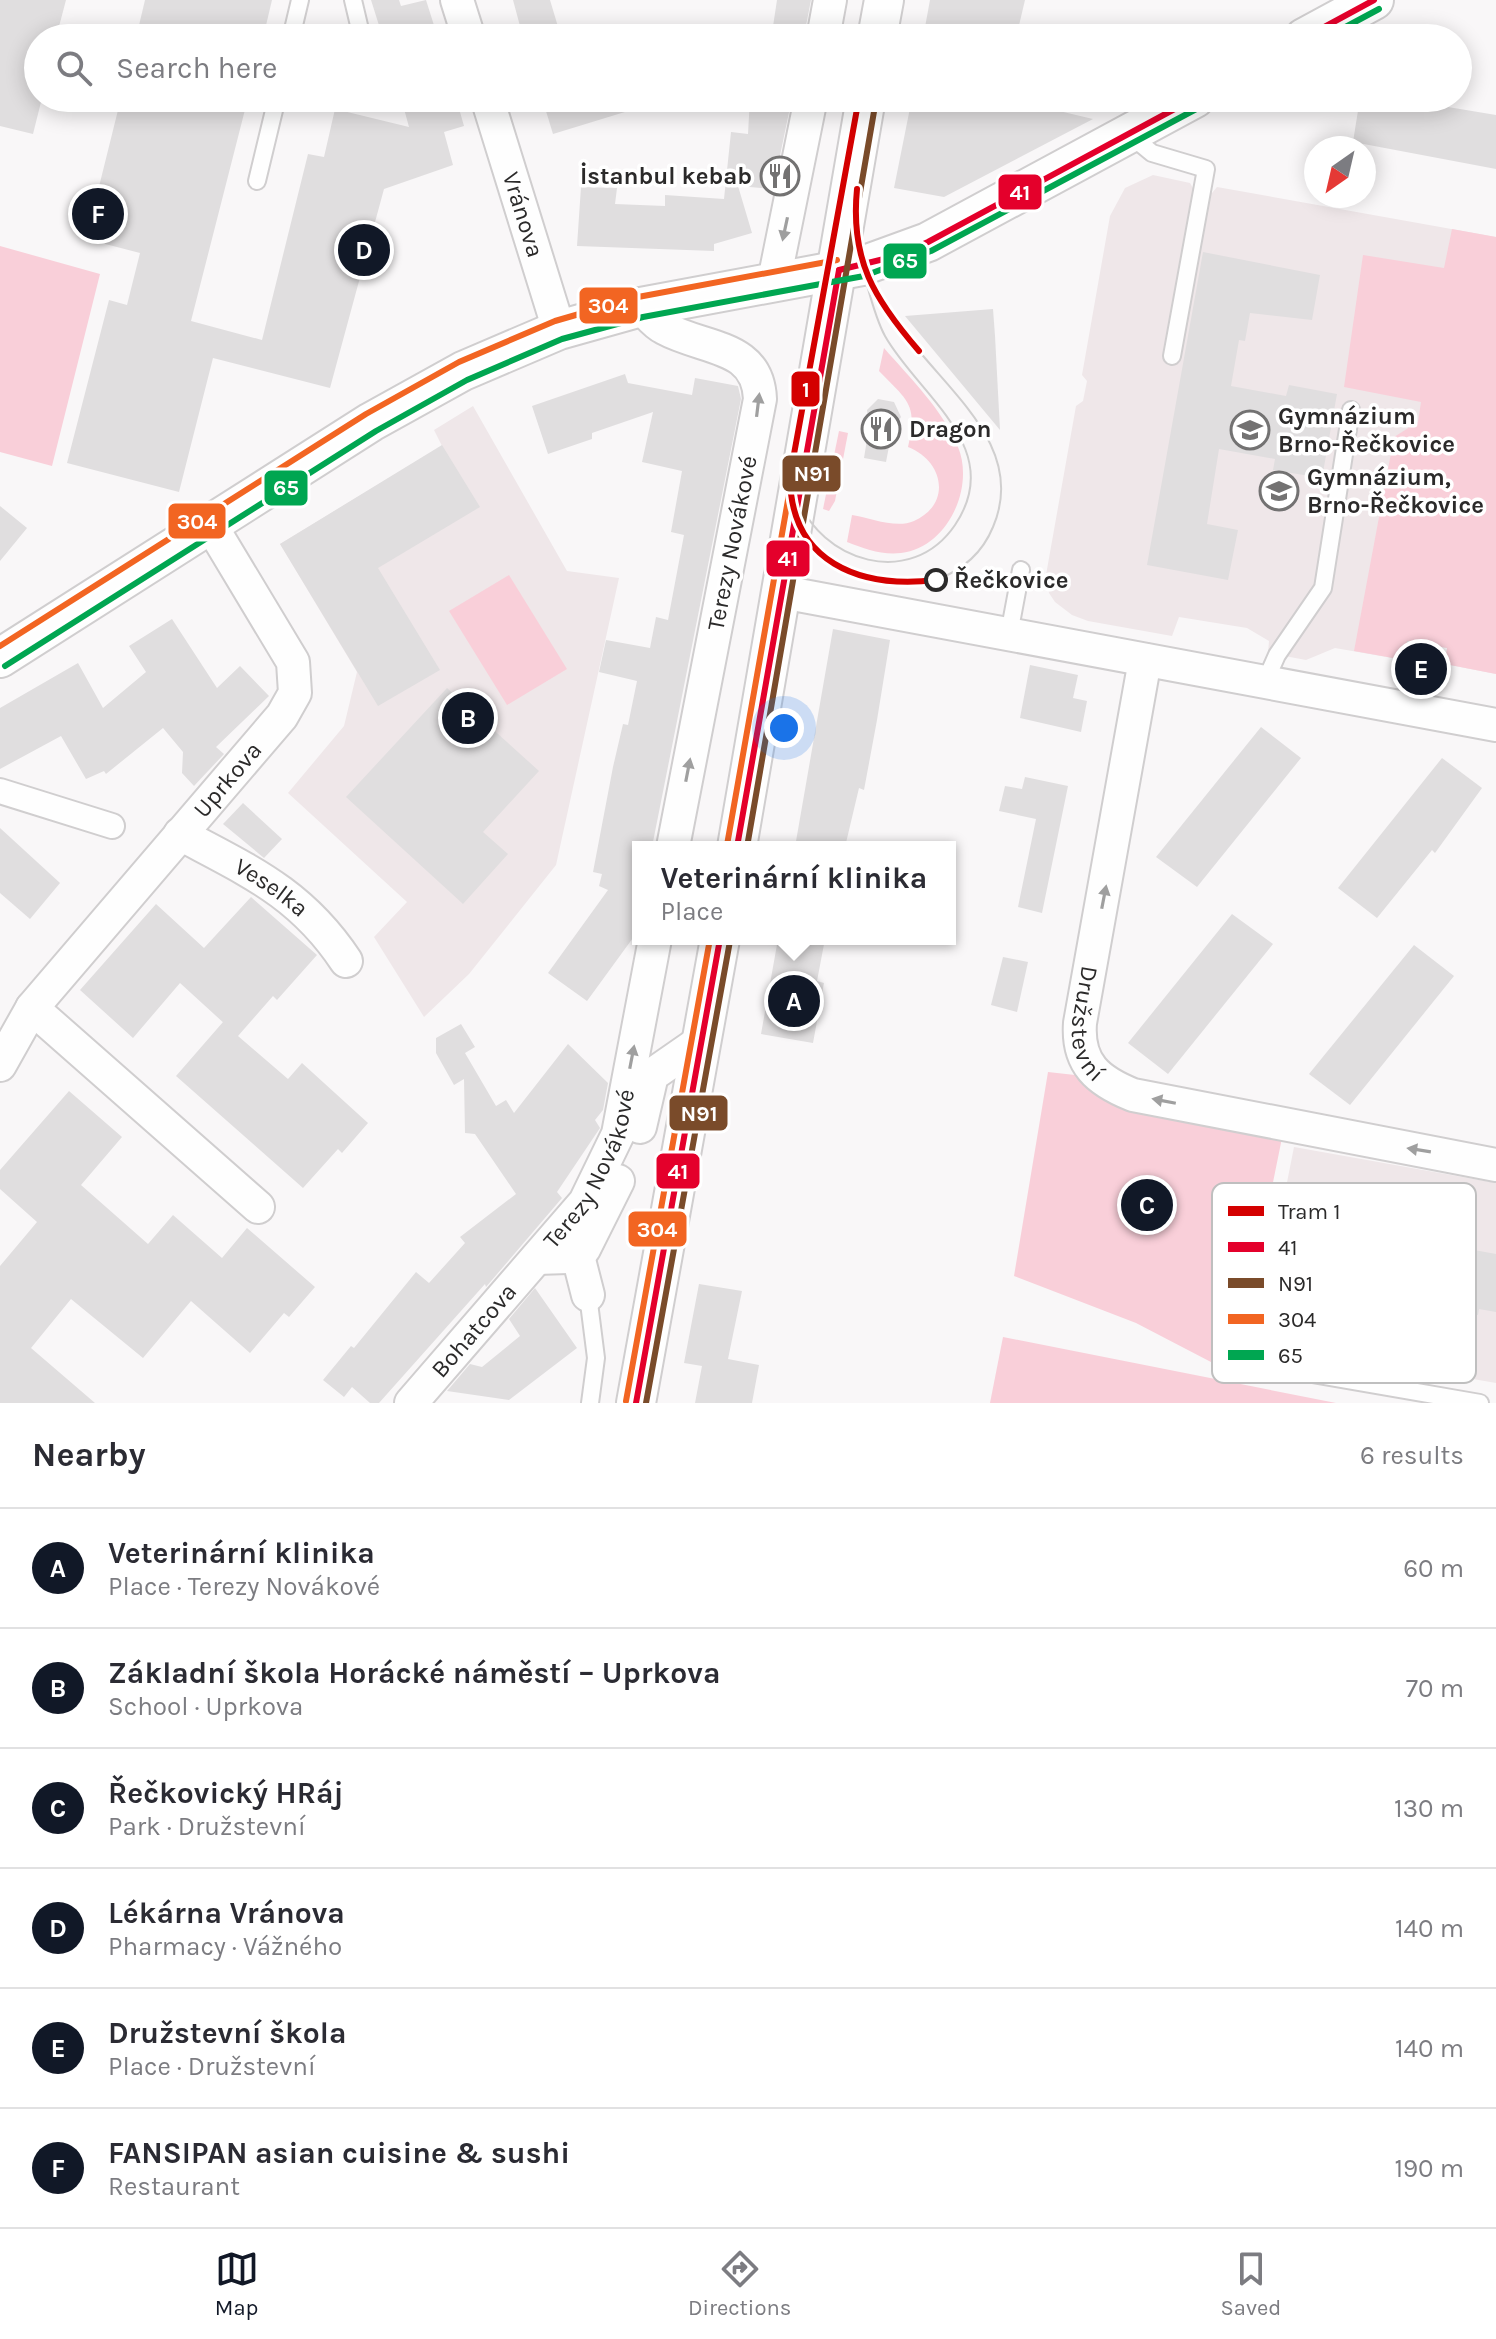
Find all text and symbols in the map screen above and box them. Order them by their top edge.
search box [24,24,1472,112]
icon: search [52,46,96,90]
text: Search here [116,50,277,86]
north arrow [1304,136,1376,208]
restaurant icon: İstanbul kebab [759,155,801,197]
place label: İstanbul kebab [580,162,752,190]
street label: Vránova [497,168,550,261]
line badge: 41 [997,173,1043,211]
text: 41 [1010,180,1030,206]
pin: F [72,184,124,244]
one-way arrow [778,217,791,242]
pin: D [338,220,390,280]
line badge: 65 [882,242,928,280]
text: 65 [892,248,918,274]
line badge: 304 [578,286,639,325]
text: 304 [588,293,628,319]
line badge: 1 [790,370,821,408]
text: 1 [802,377,810,403]
one-way arrow [752,392,765,417]
place label: Gymnázium Brno-Řečkovice [1278,402,1455,458]
restaurant icon: Dragon [860,408,902,450]
school or university icon: Gymnázium Brno-Řečkovice [1229,409,1271,451]
place label: Dragon [909,415,991,443]
street label: Terezy Novákové [701,453,763,633]
line badge: N91 [781,454,842,493]
text: N91 [793,461,831,487]
place label: Gymnázium, Brno-Řečkovice [1307,463,1484,519]
line badge: 65 [263,469,309,507]
school or university icon: Gymnázium, Brno-Řečkovice [1258,470,1300,512]
text: 65 [273,475,299,501]
line badge: 304 [167,502,227,540]
text: 304 [177,509,217,535]
line badge: 41 [765,539,811,578]
text: 41 [778,546,798,572]
place label: Řečkovice [954,565,1068,594]
marker: Řečkovice [925,569,947,591]
pin: E [1395,639,1447,699]
pin: B [442,688,494,748]
your location [764,708,804,748]
street label: Uprkova [188,736,268,823]
one-way arrow [682,758,695,783]
popup [632,841,956,945]
street label: Veselka [230,852,314,922]
text: Veterinární klinika [661,860,927,896]
one-way arrow [1099,884,1111,909]
text: Place [661,896,723,927]
street label: Družstevní [1065,964,1110,1088]
pin: A [768,971,820,1031]
one-way arrow [627,1044,639,1069]
street label: Terezy Novákové [537,1087,640,1254]
line badge: N91 [668,1094,729,1132]
one-way arrow [1152,1095,1177,1107]
text: N91 [680,1101,718,1127]
one-way arrow [1407,1144,1432,1156]
line badge: 41 [655,1152,701,1190]
text: 41 [668,1159,688,1185]
pin: C [1121,1175,1173,1235]
legend [1212,1183,1476,1383]
text: Tram 1 [1278,1199,1341,1225]
line badge: 304 [627,1210,688,1248]
text: 304 [637,1217,677,1243]
text: 41 [1278,1235,1298,1261]
text: N91 [1278,1271,1313,1297]
street label: Bohatcova [425,1278,522,1383]
text: 304 [1278,1307,1316,1333]
text: 65 [1278,1343,1303,1369]
text: Nearby [32,1435,146,1475]
text: 6 results [1360,1440,1464,1471]
text: Veterinární klinika [108,1535,375,1571]
text: A [50,1553,66,1584]
text: 60 m [1403,1553,1464,1584]
text: Place · Terezy Novákové [108,1571,380,1602]
text: Základní škola Horácké náměstí – Uprkova [108,1655,720,1691]
text: B [50,1673,66,1704]
text: 70 m [1406,1673,1464,1704]
text: School · Uprkova [108,1691,303,1722]
text: Řečkovický HRáj [108,1775,344,1811]
text: C [50,1793,66,1824]
text: 130 m [1394,1793,1464,1824]
text: Park · Družstevní [108,1811,306,1842]
text: Lékárna Vránova [108,1895,345,1931]
text: D [49,1913,67,1944]
text: 140 m [1395,1913,1464,1944]
text: Pharmacy · Vážného [108,1931,342,1962]
text: Družstevní škola [108,2015,347,2051]
text: E [50,2033,66,2064]
text: 140 m [1395,2033,1464,2064]
text: Place · Družstevní [108,2051,316,2082]
text: FANSIPAN asian cuisine & sushi [108,2135,570,2171]
text: F [51,2153,65,2184]
text: 190 m [1394,2153,1464,2184]
text: Restaurant [108,2171,240,2202]
tab: Map [215,2247,259,2321]
tab: Directions [688,2247,791,2321]
tab: Saved [1221,2247,1281,2321]

